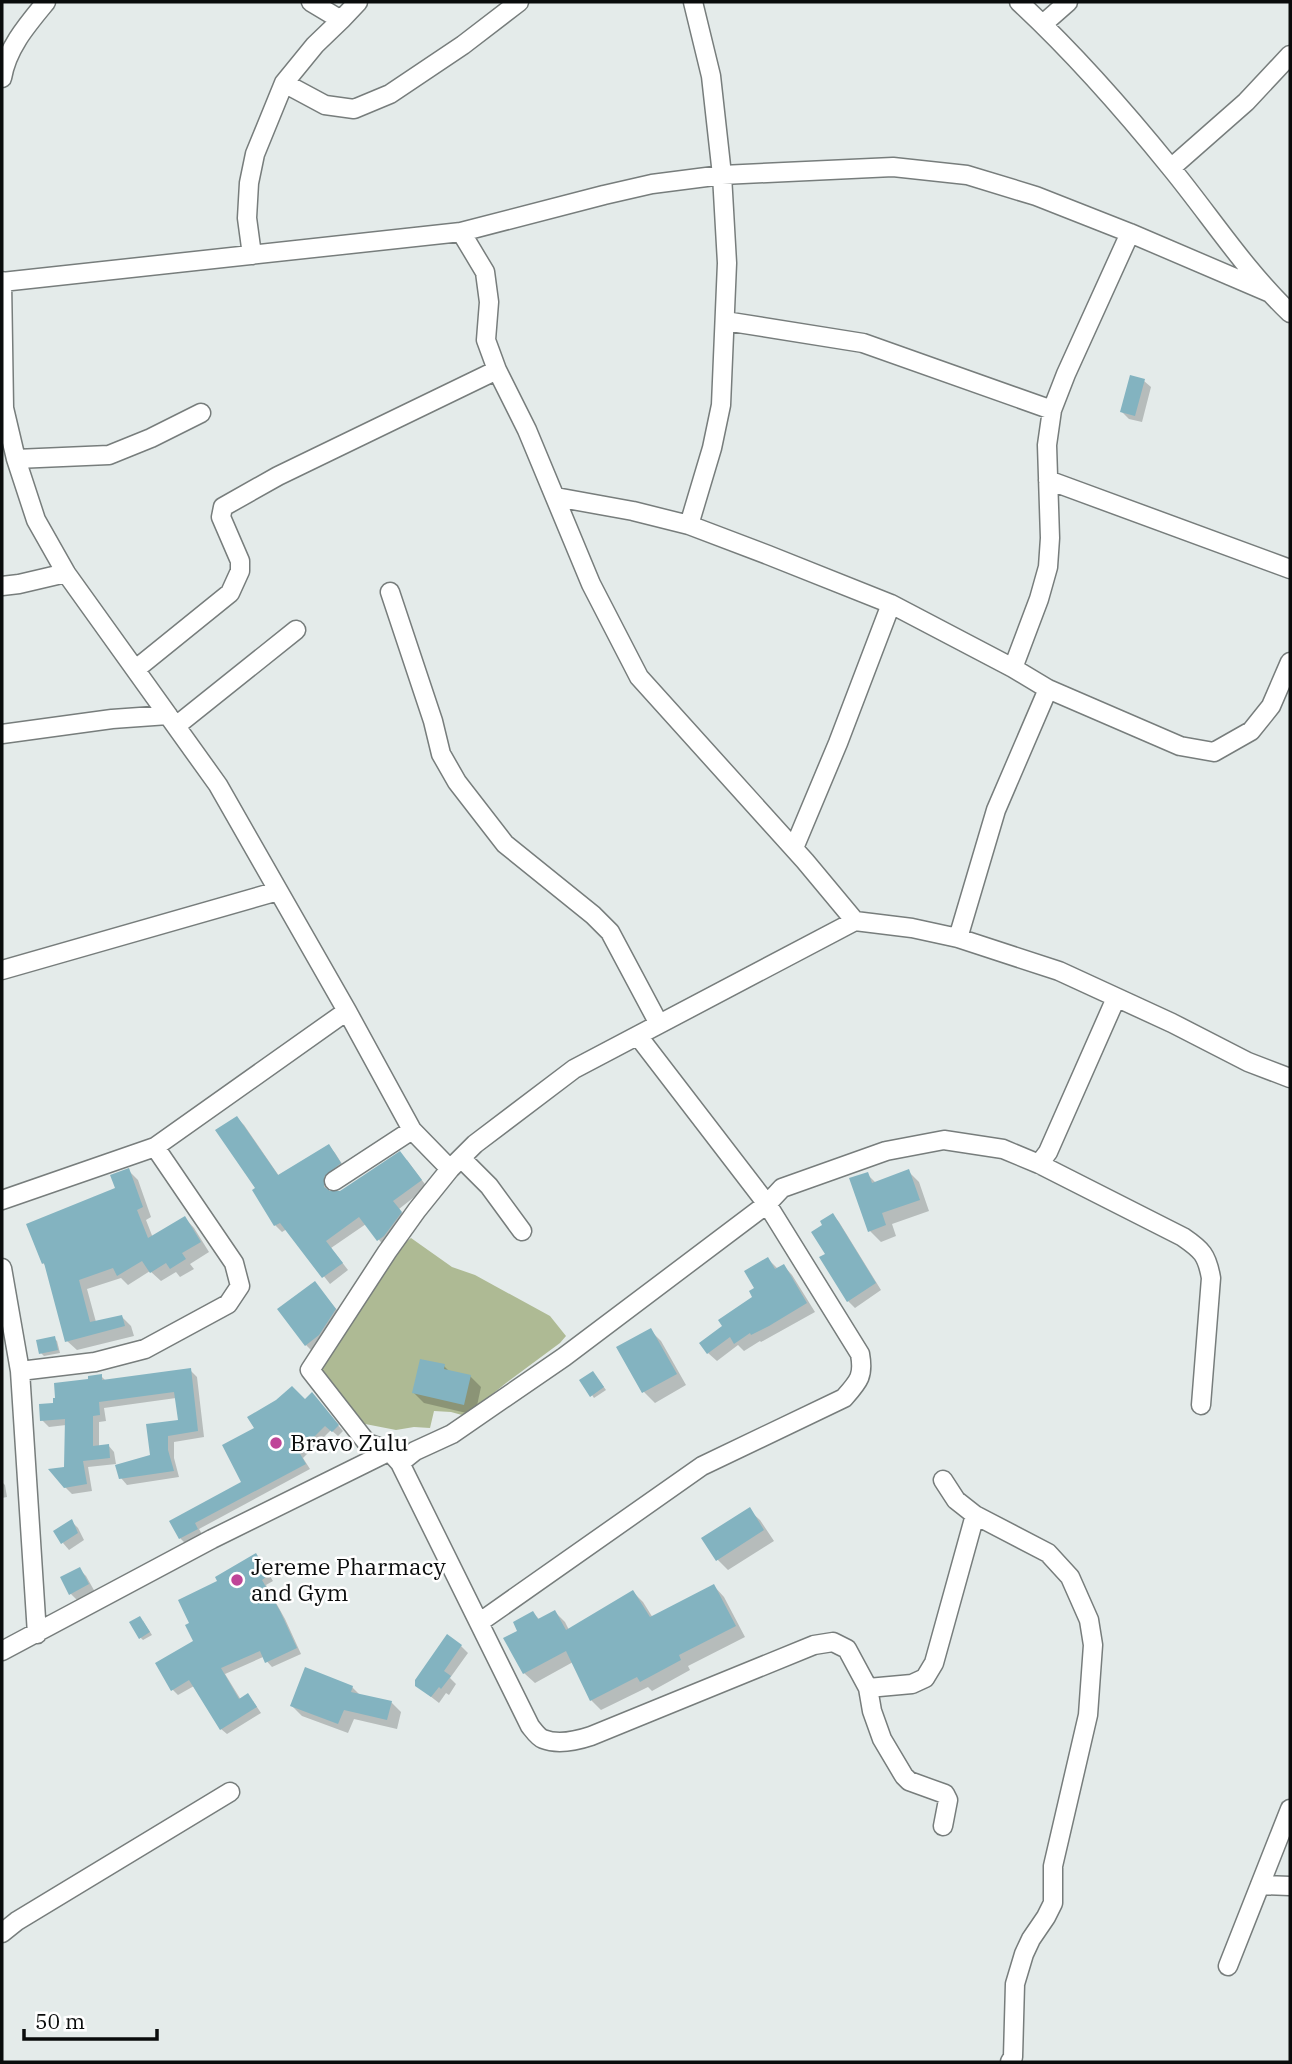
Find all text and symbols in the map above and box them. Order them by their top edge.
place label: Bravo Zulu [290,1427,408,1457]
marker: Bravo Zulu [268,1435,284,1451]
place label: Jereme Pharmacy and Gym [251,1551,447,1607]
marker: Jereme Pharmacy and Gym [229,1572,245,1588]
scale bar [24,1997,158,2041]
text: 50 m [35,2007,85,2035]

